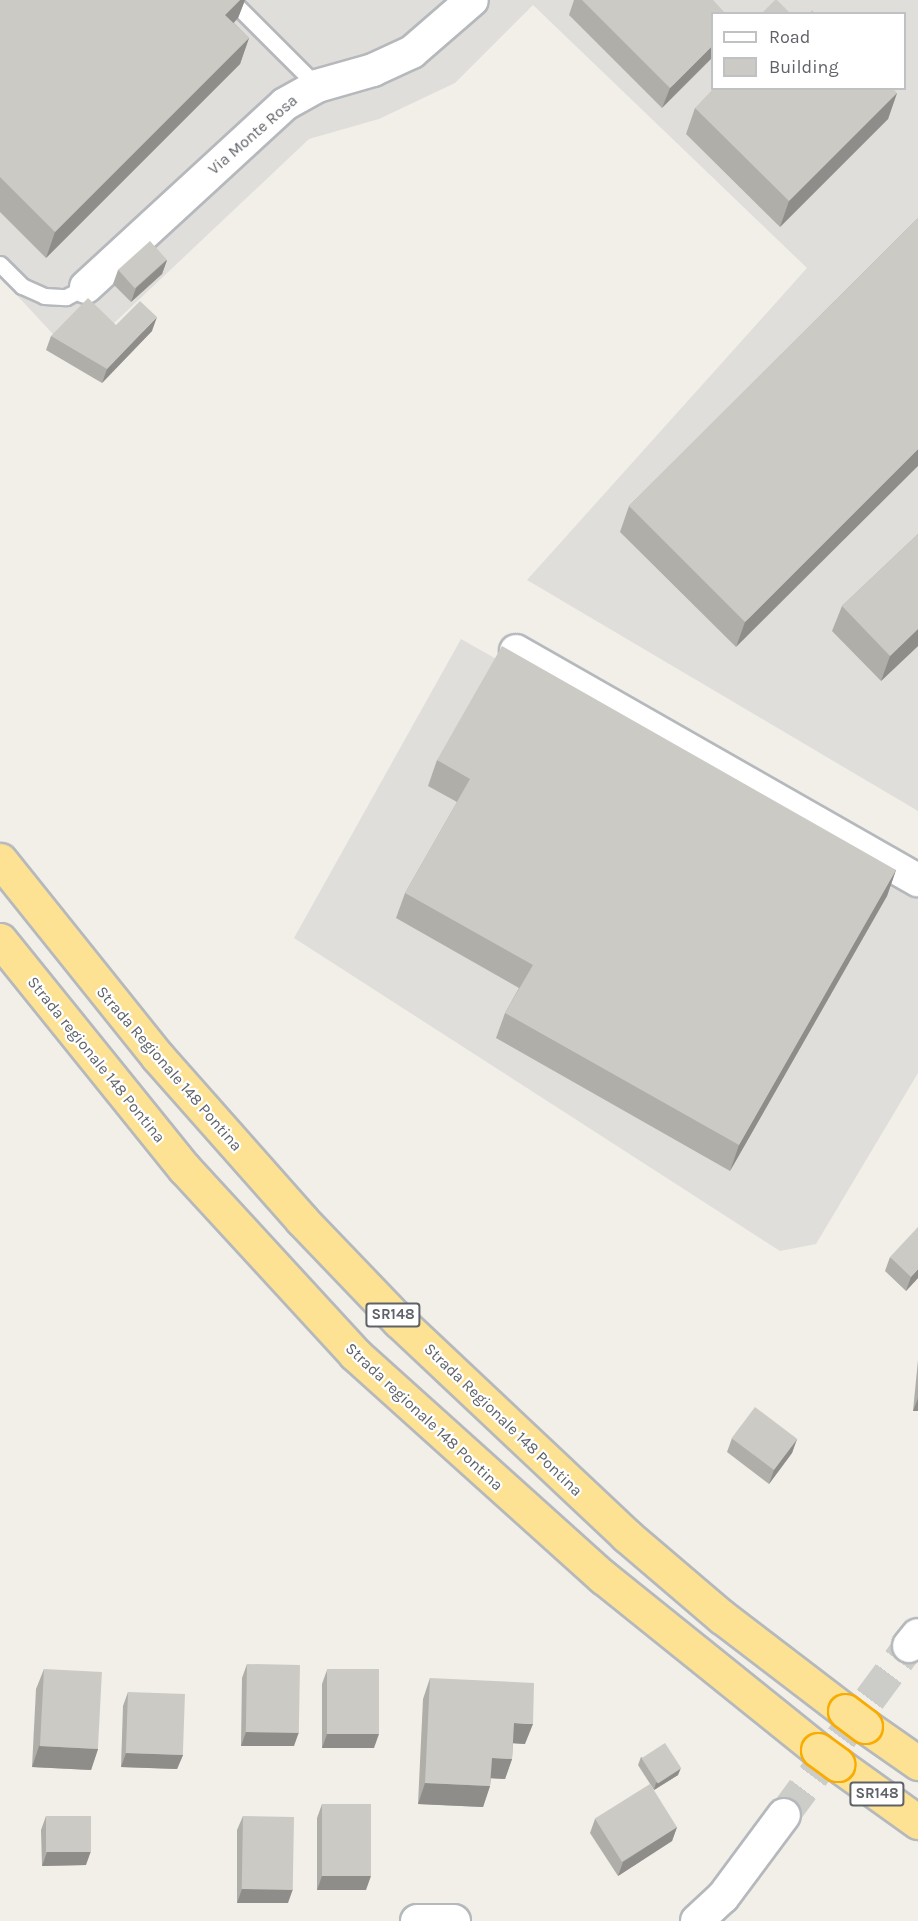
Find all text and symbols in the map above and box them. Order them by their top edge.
legend [711,12,906,90]
text: Road [769,26,810,48]
text: Building [769,56,839,78]
street label: Via Monte Rosa [204,91,302,179]
street label: Strada regionale 148 Pontina [23,973,169,1147]
street label: Strada Regionale 148 Pontina [92,983,246,1155]
road number: SR148 [364,1303,422,1327]
street label: Strada regionale 148 Pontina [341,1339,507,1495]
street label: Strada Regionale 148 Pontina [420,1339,586,1501]
road number: SR148 [848,1782,906,1806]

